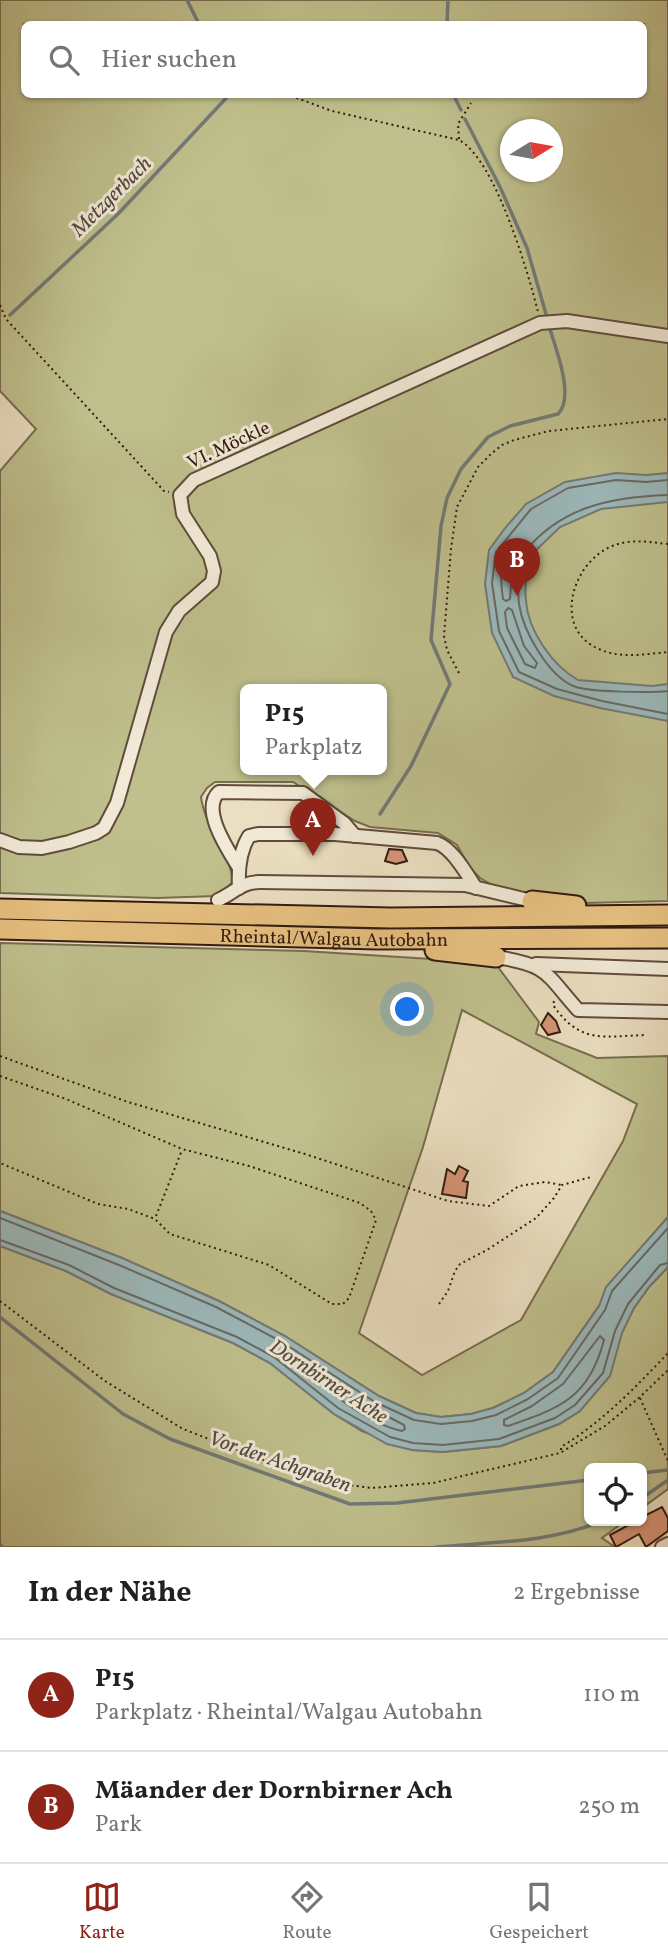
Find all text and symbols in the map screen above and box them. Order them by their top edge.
search box [21,21,647,98]
icon: search [45,41,83,79]
text: Hier suchen [101,42,237,78]
north arrow [500,119,563,182]
water label: Metzgerbach [65,150,159,244]
street label: VI. Möckle [183,415,274,476]
pin: B [494,538,540,596]
popup [240,684,387,775]
text: P15 [265,696,304,732]
text: Parkplatz [265,732,362,764]
pin: A [290,798,336,856]
street label: Rheintal/Walgau Autobahn [219,924,448,954]
your location [390,992,424,1026]
water label: Dornbirner Ache [263,1333,393,1432]
water label: Vor der Achgraben [204,1424,355,1500]
map controls [584,1463,647,1526]
button: locate [584,1463,647,1526]
text: In der Nähe [28,1572,192,1614]
text: 2 Ergebnisse [513,1577,640,1609]
text: P15 [95,1661,135,1697]
text: A [43,1679,59,1711]
text: 110 m [583,1679,640,1711]
text: Parkplatz · Rheintal/Walgau Autobahn [95,1697,483,1729]
text: Mäander der Dornbirner Ach [95,1773,453,1809]
text: B [43,1791,59,1823]
text: 250 m [578,1791,640,1823]
text: Park [95,1809,142,1841]
tab: Karte [79,1878,125,1946]
tab: Route [283,1878,332,1946]
tab: Gespeichert [489,1878,589,1946]

